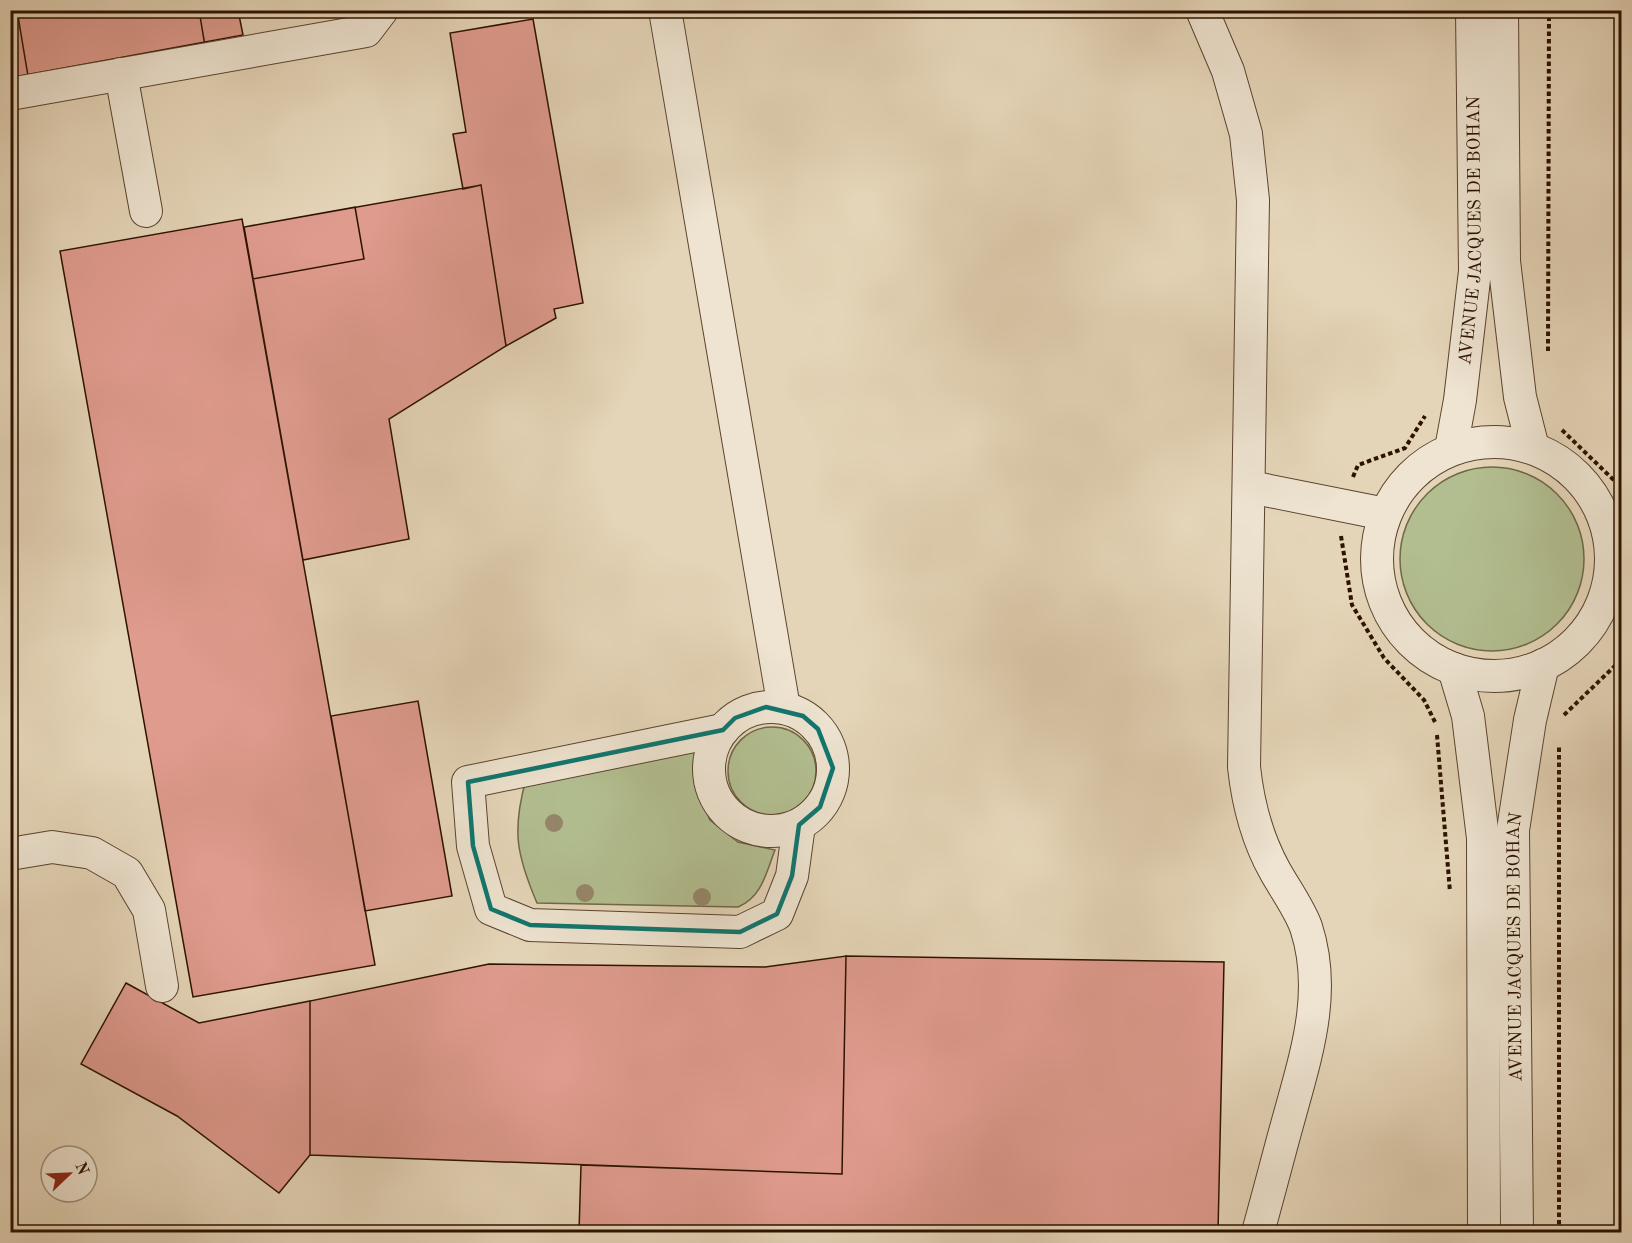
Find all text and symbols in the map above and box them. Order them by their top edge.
street label: AVENUE JACQUES DE BOHAN [1456,96,1485,366]
street label: AVENUE JACQUES DE BOHAN [1505,811,1526,1082]
north arrow [39,1144,99,1204]
text: N [71,1160,91,1178]

